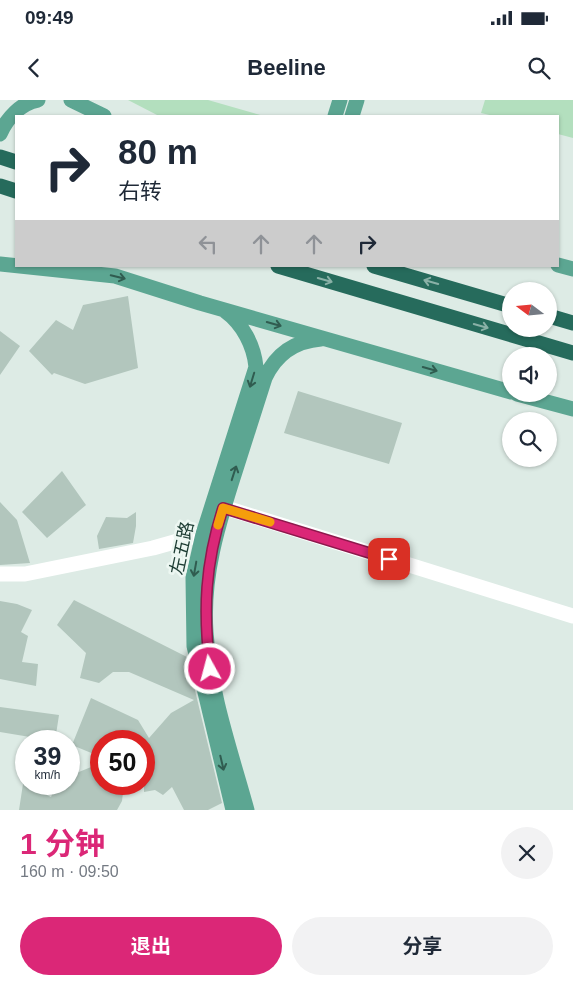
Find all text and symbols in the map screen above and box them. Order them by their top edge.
text: 09:49 [25,7,74,28]
icon: back [20,54,48,82]
icon: search [525,54,553,82]
text: Beeline [247,55,326,80]
text: 80 m [118,132,198,171]
icon: right [35,135,100,200]
text: 右转 [118,179,162,204]
icon: left [194,230,222,258]
icon: ahead [247,230,275,258]
icon: ahead [300,230,328,258]
icon: right [353,230,381,258]
one-way arrow [109,273,125,282]
one-way arrow [316,275,332,285]
one-way arrow [423,277,439,287]
north arrow [502,282,558,338]
map controls [502,282,557,467]
one-way arrow [265,319,281,329]
one-way arrow [472,321,488,331]
button: sound [502,347,557,402]
one-way arrow [421,364,437,374]
one-way arrow [246,372,256,388]
button: search [502,412,557,467]
one-way arrow [230,465,240,481]
street label: 左五路 [167,520,197,576]
pin [368,538,410,580]
icon: arrive [375,545,403,573]
one-way arrow [190,561,200,577]
position arrow [183,642,235,694]
speed limit sign: 50 [90,730,155,795]
text: 39 [34,742,61,770]
one-way arrow [218,755,227,771]
text: km/h [34,768,61,782]
text: 1 分钟 [20,827,105,860]
button: close [501,827,553,879]
text: 160 m · 09:50 [20,863,119,880]
button: 退出 [20,917,282,975]
button: 分享 [292,917,553,975]

